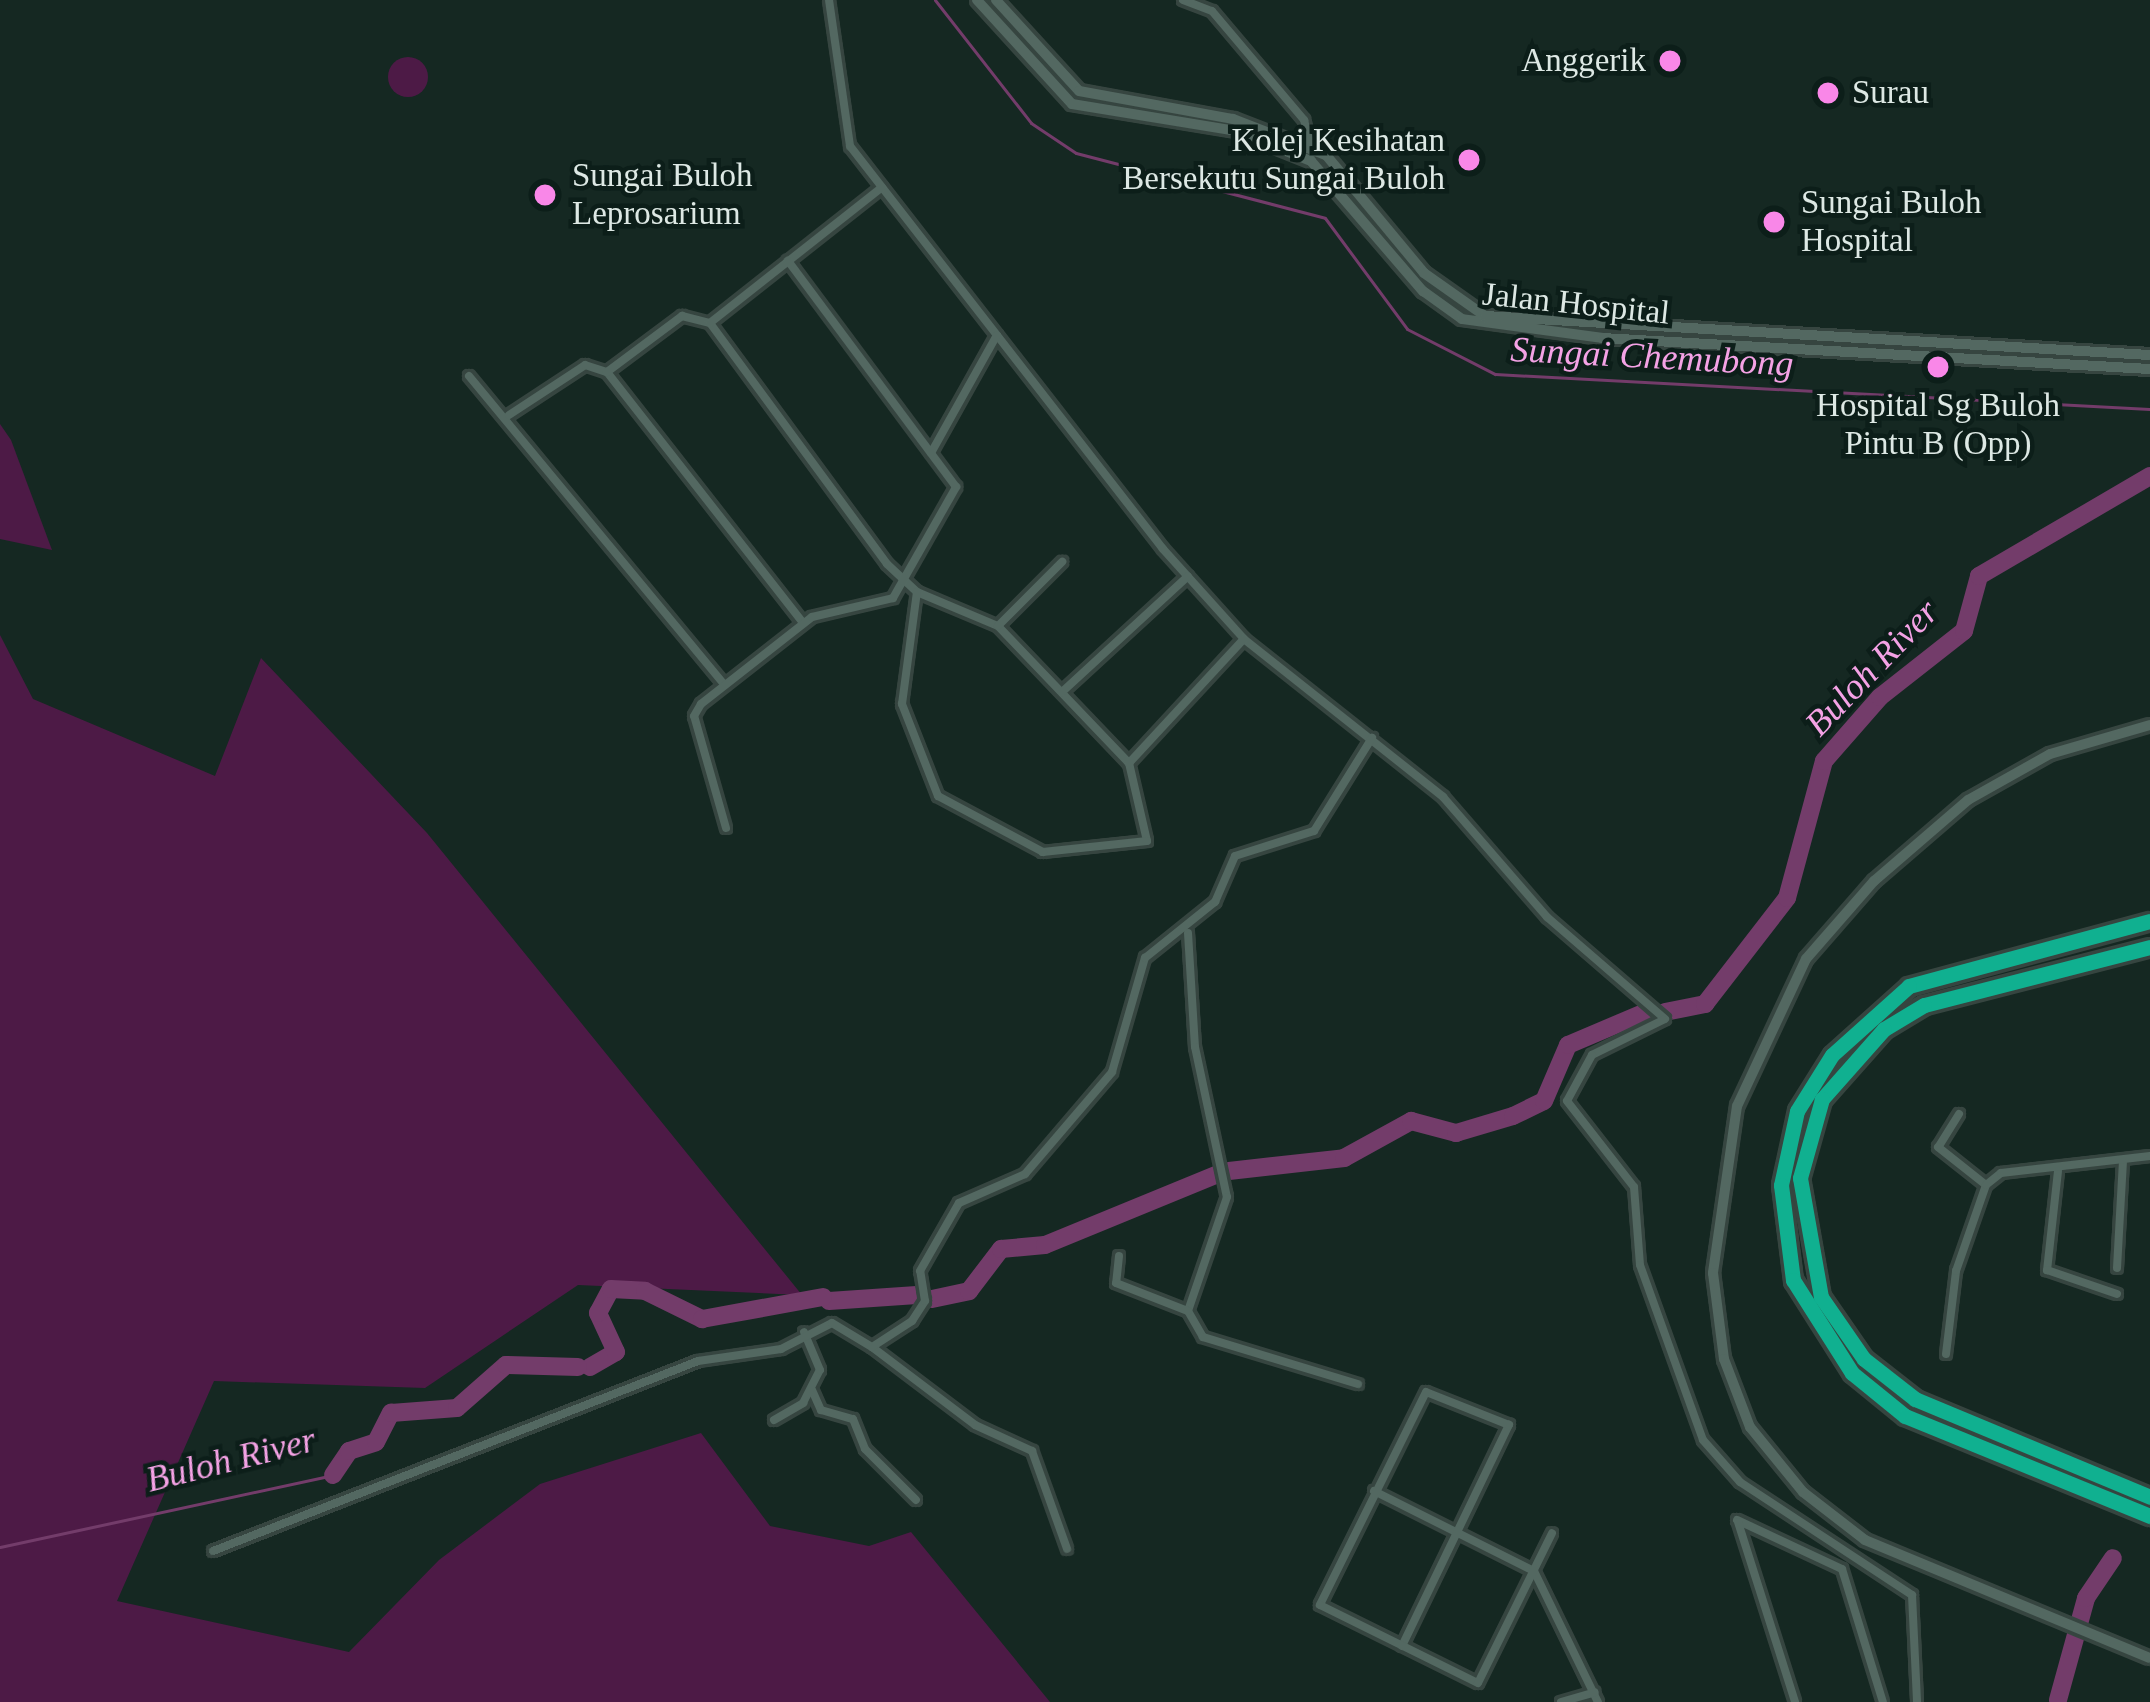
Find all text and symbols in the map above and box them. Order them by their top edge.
place label: Anggerik [1521,41,1646,81]
marker: Anggerik [1657,48,1683,74]
place label: Surau [1852,73,1929,113]
marker: Surau [1815,80,1841,106]
place label: Kolej Kesihatan Bersekutu Sungai Buloh [1122,121,1445,199]
marker: Kolej Kesihatan Bersekutu Sungai Buloh [1456,147,1482,173]
place label: Sungai Buloh Leprosarium [572,156,753,234]
marker: Sungai Buloh Leprosarium [529,179,561,211]
place label: Sungai Buloh Hospital [1801,183,1982,261]
marker: Sungai Buloh Hospital [1758,206,1790,238]
street label: Jalan Hospital [1481,274,1671,334]
water label: Sungai Chemubong [1510,328,1794,386]
marker: Hospital Sg Buloh Pintu B (Opp) [1925,354,1951,380]
place label: Hospital Sg Buloh Pintu B (Opp) [1816,386,2060,464]
water label: Buloh River [1796,591,1948,745]
water label: Buloh River [142,1418,320,1502]

